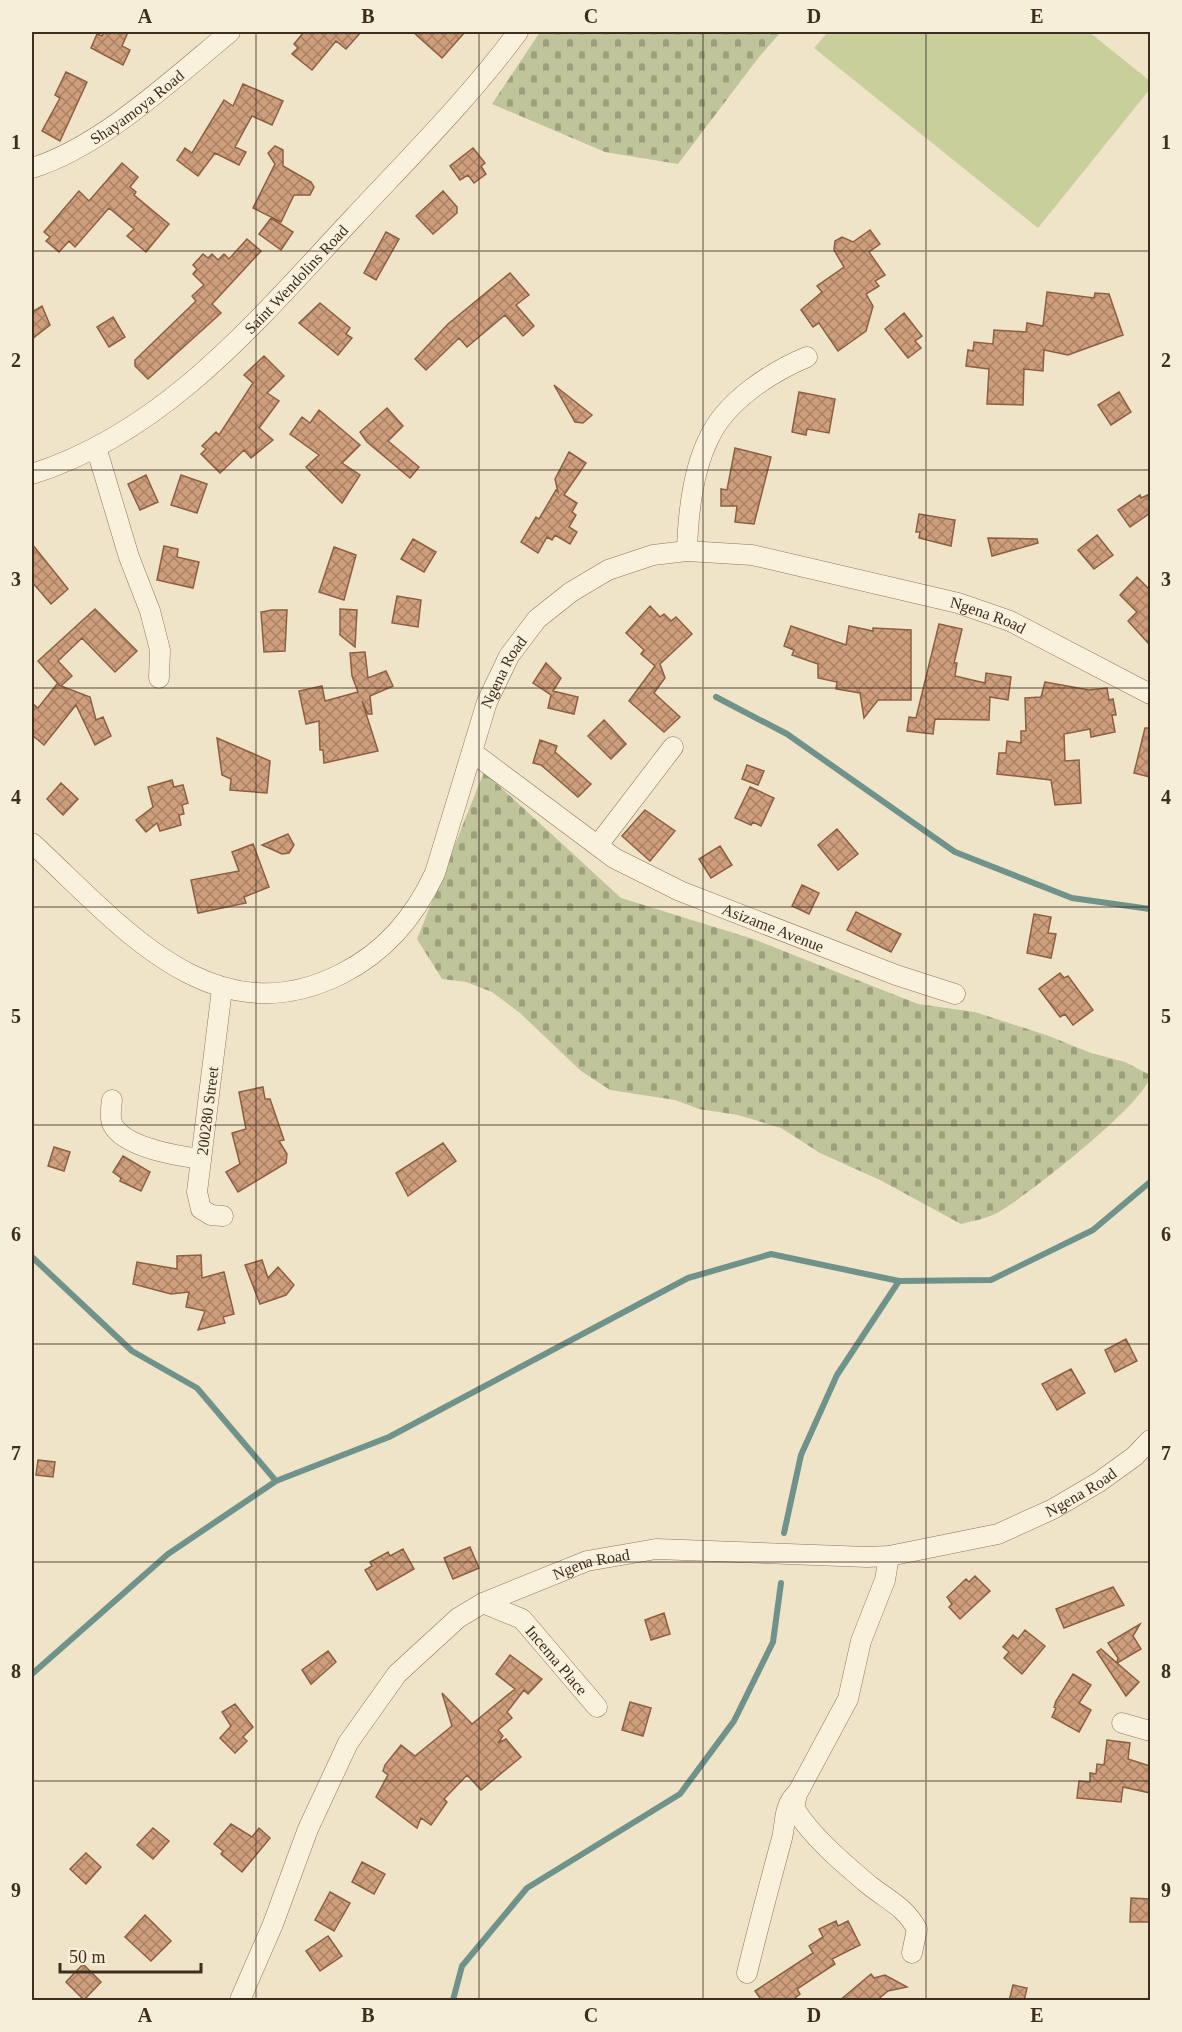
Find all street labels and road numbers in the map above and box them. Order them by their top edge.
street label: Shayamoya Road [87,67,187,148]
street label: Saint Wendolins Road [241,222,351,337]
street label: Ngena Road [948,593,1029,637]
street label: Ngena Road [477,633,530,711]
street label: Asizame Avenue [720,900,826,955]
street label: 200280 Street [194,1065,221,1156]
street label: Ngena Road [1043,1464,1120,1520]
street label: Ngena Road [550,1546,631,1583]
street label: Incema Place [522,1622,591,1698]

